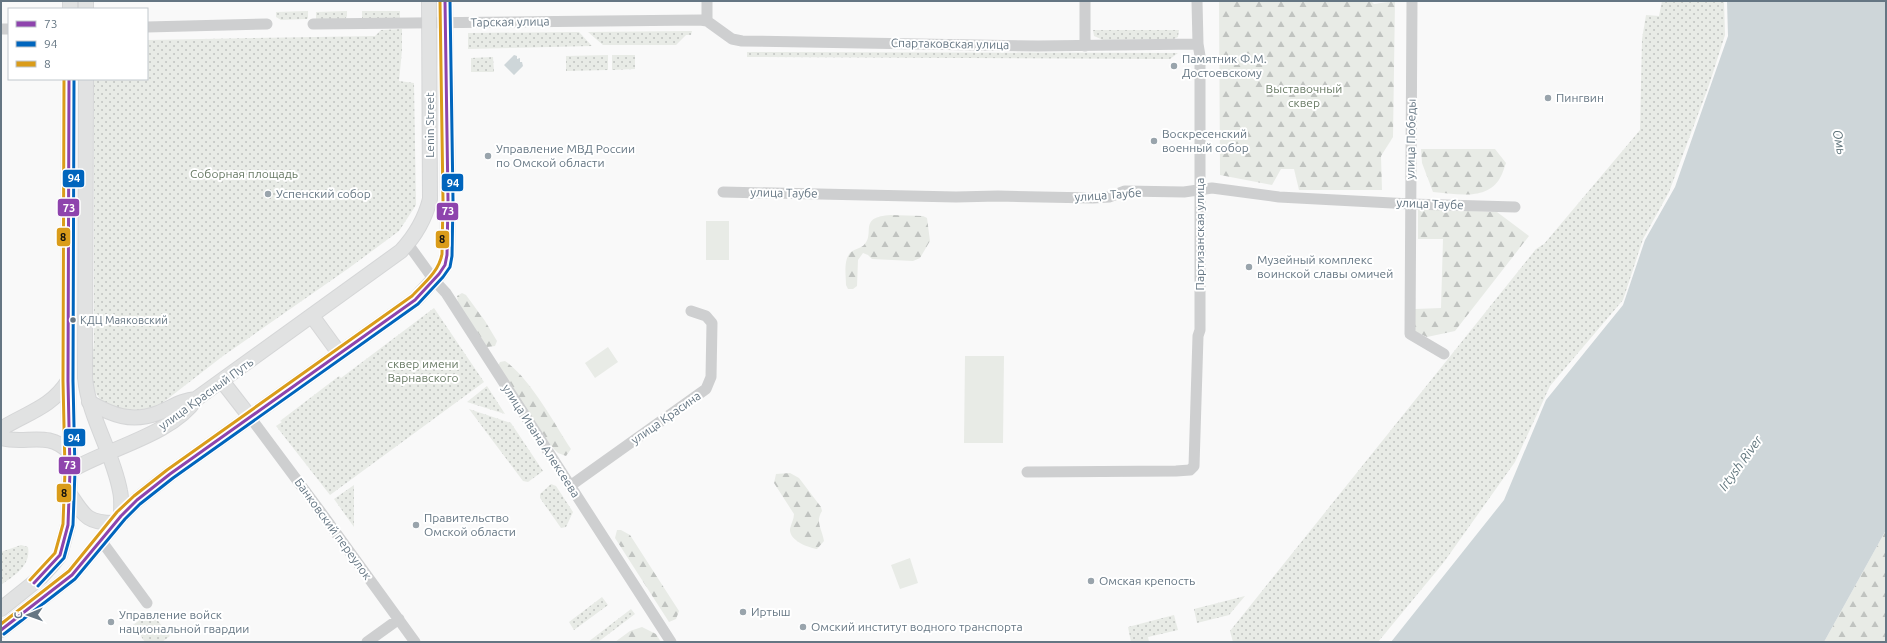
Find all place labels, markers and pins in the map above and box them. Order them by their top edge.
place label: Памятник Ф.М. Достоевскому [1182,52,1267,79]
marker: Памятник Ф.М. Достоевскому [1169,61,1179,71]
place label: Пингвин [1556,91,1604,104]
marker: Пингвин [1543,93,1553,103]
place label: Воскресенский военный собор [1162,127,1249,154]
marker: Воскресенский военный собор [1149,136,1159,146]
place label: Управление МВД России по Омской области [496,142,635,169]
marker: Управление МВД России по Омской области [483,151,493,161]
place label: Успенский собор [276,187,371,200]
marker: Успенский собор [263,189,273,199]
place label: Музейный комплекс воинской славы омичей [1257,253,1393,280]
marker: Музейный комплекс воинской славы омичей [1244,262,1254,272]
place label: КДЦ Маяковский [80,314,168,326]
marker: КДЦ Маяковский [68,315,78,325]
place label: Правительство Омской области [424,511,516,538]
marker: Правительство Омской области [411,520,421,530]
place label: Омская крепость [1099,574,1195,587]
marker: Омская крепость [1086,576,1096,586]
place label: Иртыш [751,605,791,618]
marker: Иртыш [738,607,748,617]
place label: Управление войск национальной гвардии [119,608,249,635]
marker: Управление войск национальной гвардии [106,617,116,627]
place label: Омский институт водного транспорта [811,620,1023,633]
marker: Омский институт водного транспорта [798,622,808,632]

